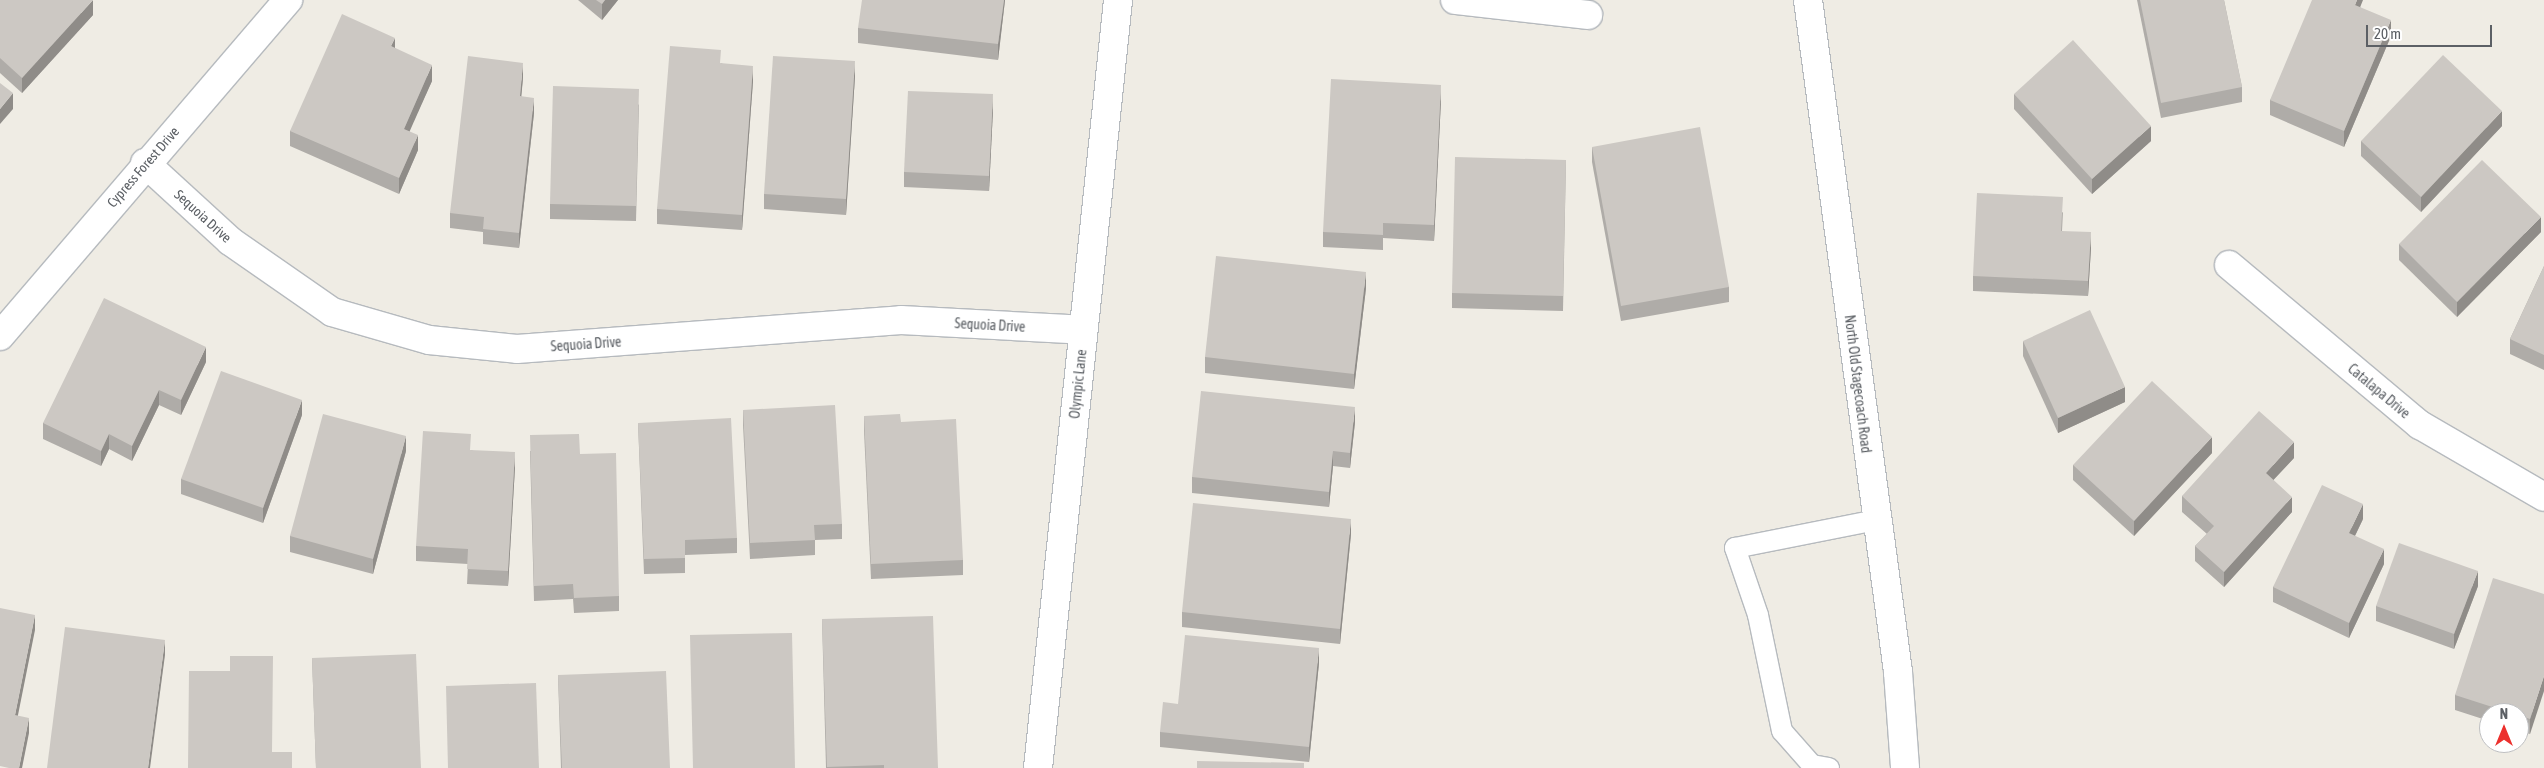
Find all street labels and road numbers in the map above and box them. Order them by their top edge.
street label: Cypress Forest Drive [103,123,183,211]
street label: Sequoia Drive [171,186,235,246]
street label: North Old Stagecoach Road [1841,314,1875,454]
street label: Sequoia Drive [954,315,1026,335]
street label: Sequoia Drive [550,333,622,355]
street label: Olympic Lane [1066,349,1090,419]
street label: Catalapa Drive [2345,360,2413,422]

